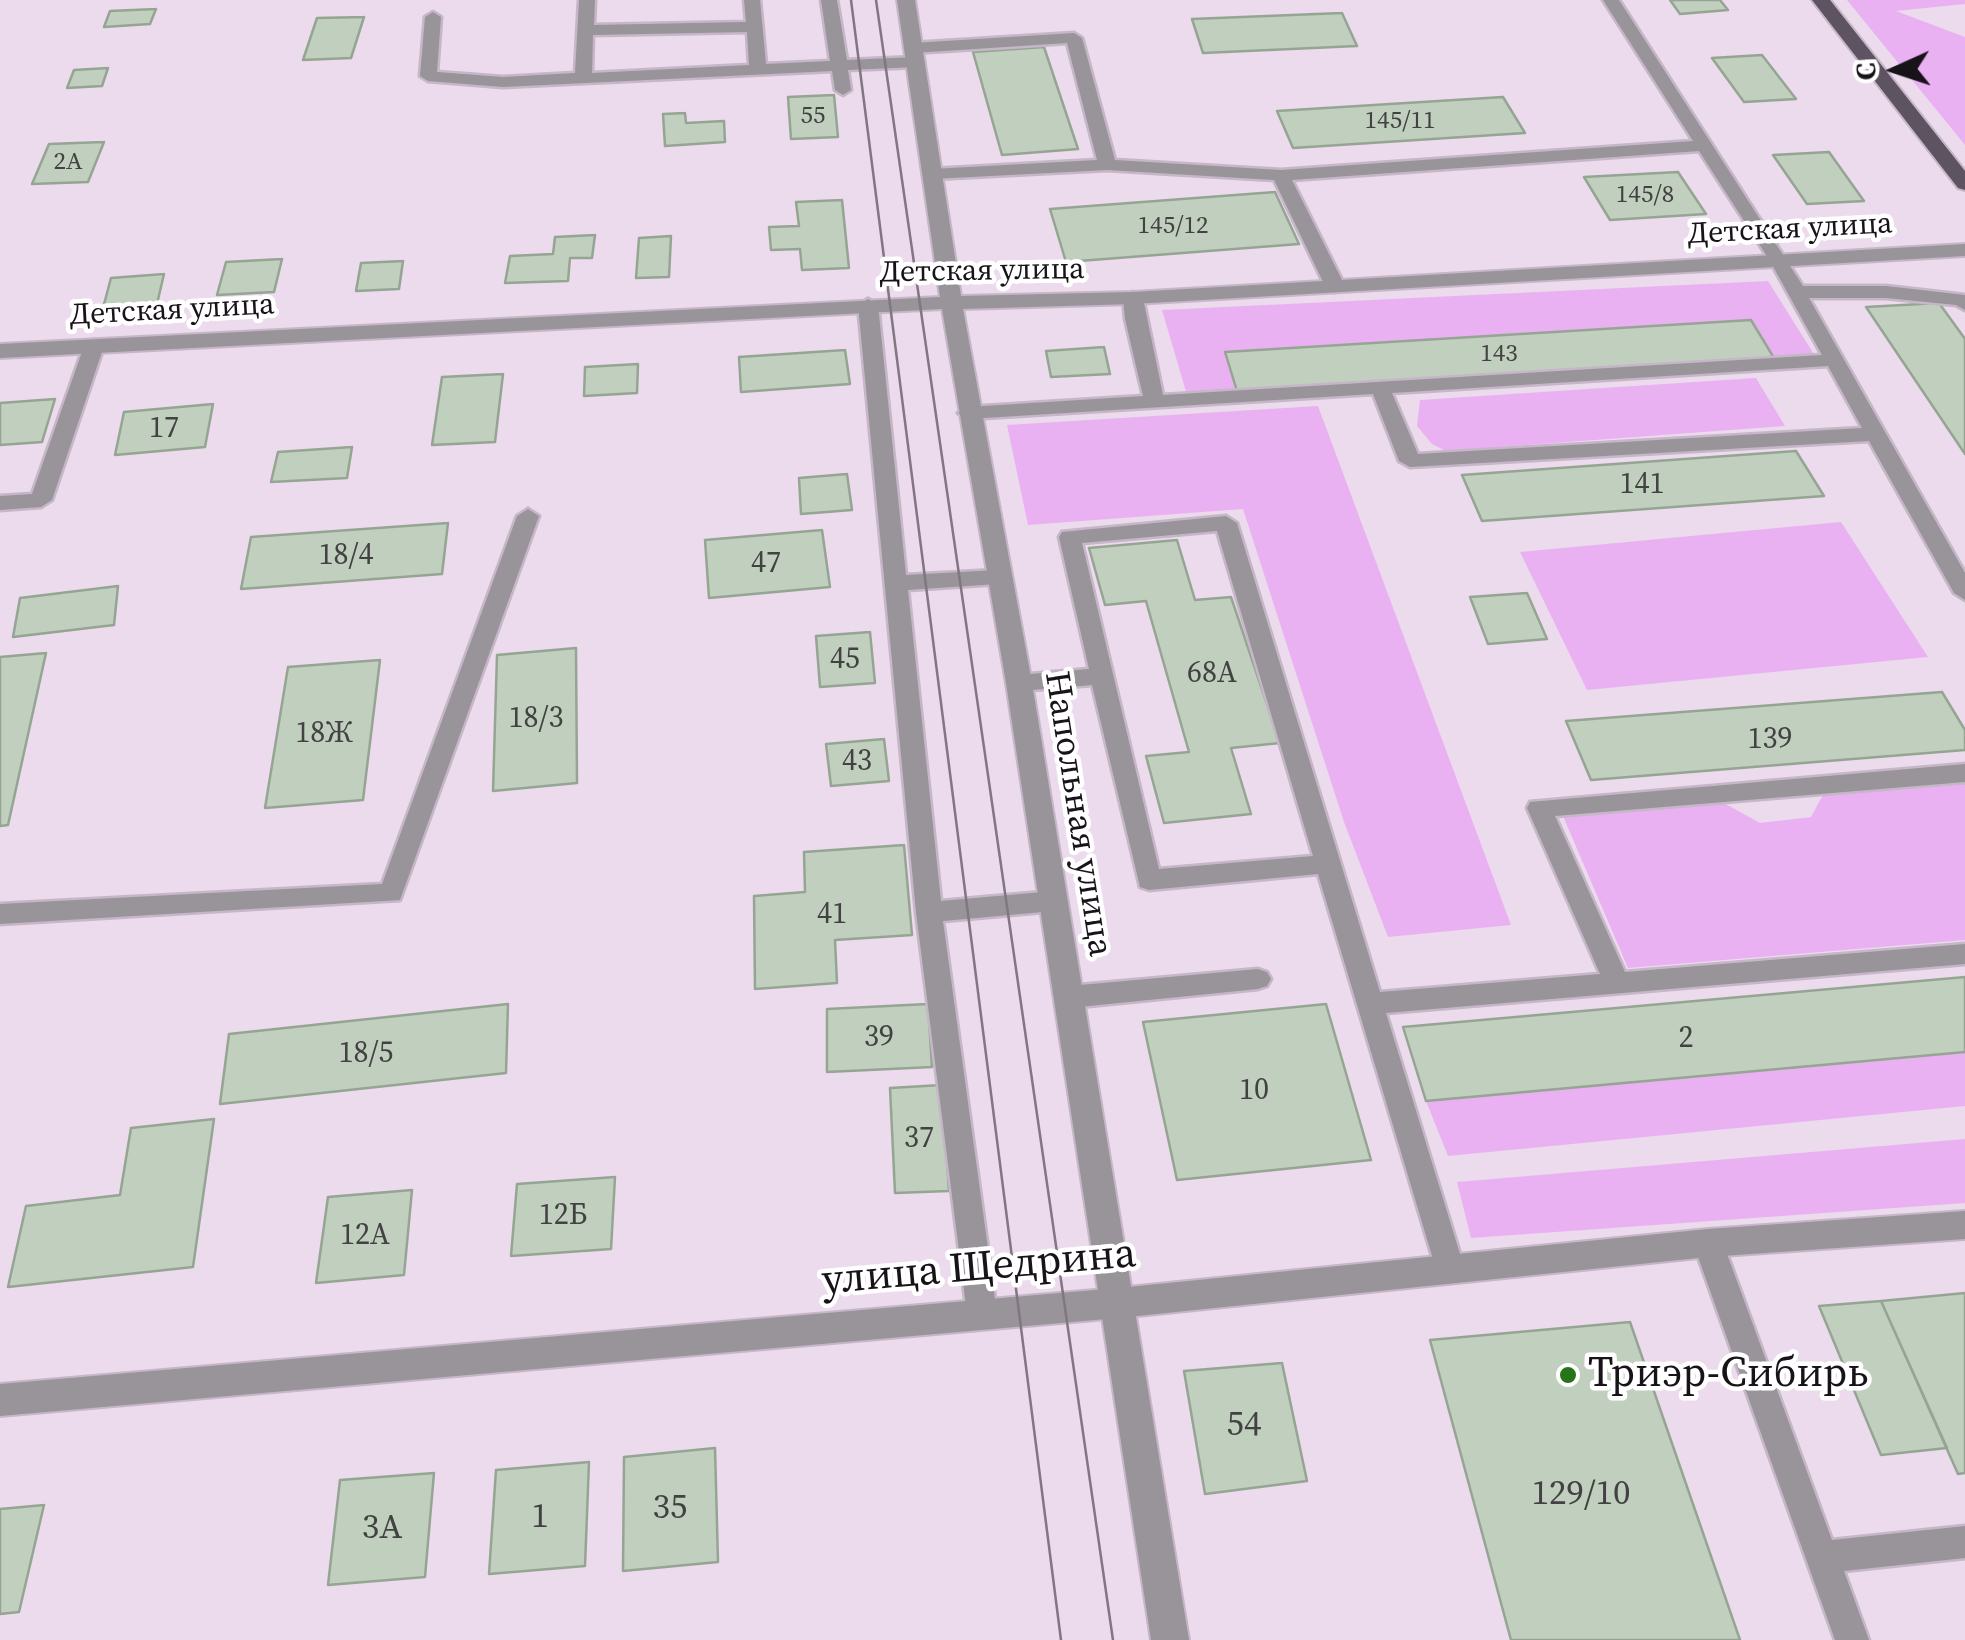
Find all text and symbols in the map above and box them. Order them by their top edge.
north arrow [1845,20,1945,120]
text: С [1846,62,1884,81]
house number: 55 [801,102,825,132]
house number: 145/11 [1365,107,1435,137]
house number: 2А [53,148,83,178]
house number: 145/8 [1616,181,1674,211]
street label: Детская улица [1687,207,1893,253]
house number: 145/12 [1138,212,1208,242]
street label: Детская улица [879,252,1085,292]
street label: Детская улица [69,288,275,334]
house number: 143 [1480,340,1518,370]
house number: 17 [149,411,179,447]
house number: 141 [1620,467,1664,503]
house number: 18/4 [319,538,373,574]
house number: 47 [751,546,781,582]
house number: 45 [830,642,860,678]
house number: 68А [1187,656,1237,692]
street label: Напольная улица [1034,669,1120,959]
house number: 18/3 [509,701,563,737]
house number: 18Ж [295,716,353,752]
house number: 139 [1748,722,1792,758]
house number: 43 [842,744,872,780]
house number: 41 [817,897,847,933]
house number: 39 [864,1020,894,1056]
house number: 2 [1679,1021,1693,1057]
house number: 18/5 [339,1036,393,1072]
house number: 10 [1239,1073,1269,1109]
house number: 37 [904,1121,934,1157]
house number: 12Б [539,1198,587,1234]
house number: 12А [340,1218,390,1254]
street label: улица Щедрина [820,1230,1138,1308]
place label: Триэр-Сибирь [1588,1350,1869,1400]
marker: Триэр-Сибирь [1557,1364,1579,1386]
house number: 54 [1227,1405,1261,1447]
house number: 129/10 [1531,1474,1631,1516]
house number: 35 [653,1488,687,1530]
house number: 1 [531,1497,549,1539]
house number: 3А [362,1508,402,1550]

